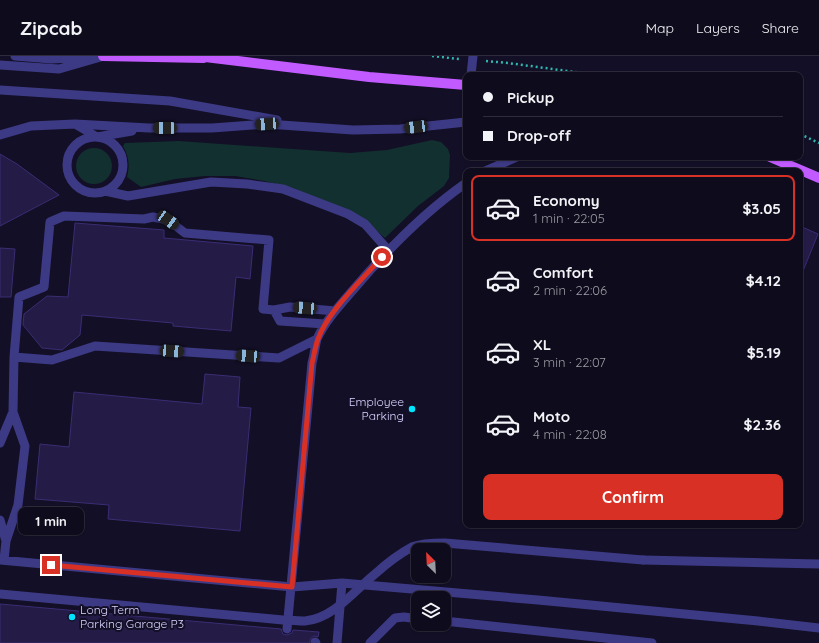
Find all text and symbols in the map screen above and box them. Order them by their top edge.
text: Zipcab [20,16,82,40]
text: Map [645,19,674,37]
text: Layers [696,19,740,37]
text: Share [762,19,799,37]
text: Pickup [507,88,554,107]
car [255,117,279,131]
car [403,120,429,134]
car [153,122,177,134]
text: Drop-off [507,126,571,145]
icon: car [485,190,521,226]
text: Economy [533,191,600,210]
text: $3.05 [742,199,781,218]
car [155,208,181,232]
text: 1 min · 22:05 [533,210,605,226]
route start [373,248,391,266]
icon: car [485,262,521,298]
text: Comfort [533,263,594,282]
text: $4.12 [746,271,781,290]
text: 2 min · 22:06 [533,282,607,298]
car [293,301,317,315]
icon: car [485,334,521,370]
text: XL [533,335,551,354]
text: $5.19 [747,343,781,362]
car [160,344,184,358]
car [236,349,260,363]
text: 3 min · 22:07 [533,354,606,370]
place label: Employee Parking [349,394,404,423]
marker: Employee Parking [407,404,417,414]
icon: car [485,406,521,442]
text: Moto [533,407,570,426]
text: $2.36 [743,415,781,434]
text: 4 min · 22:08 [533,426,607,442]
button: Confirm [483,474,783,520]
callout: 1 min [18,507,84,535]
text: 1 min [35,513,67,529]
north arrow [411,543,451,583]
map controls [411,543,451,631]
route end [42,556,60,574]
button: layers [411,591,451,631]
place label: Long Term Parking Garage P3 [80,602,184,631]
marker: Long Term Parking Garage P3 [67,612,77,622]

